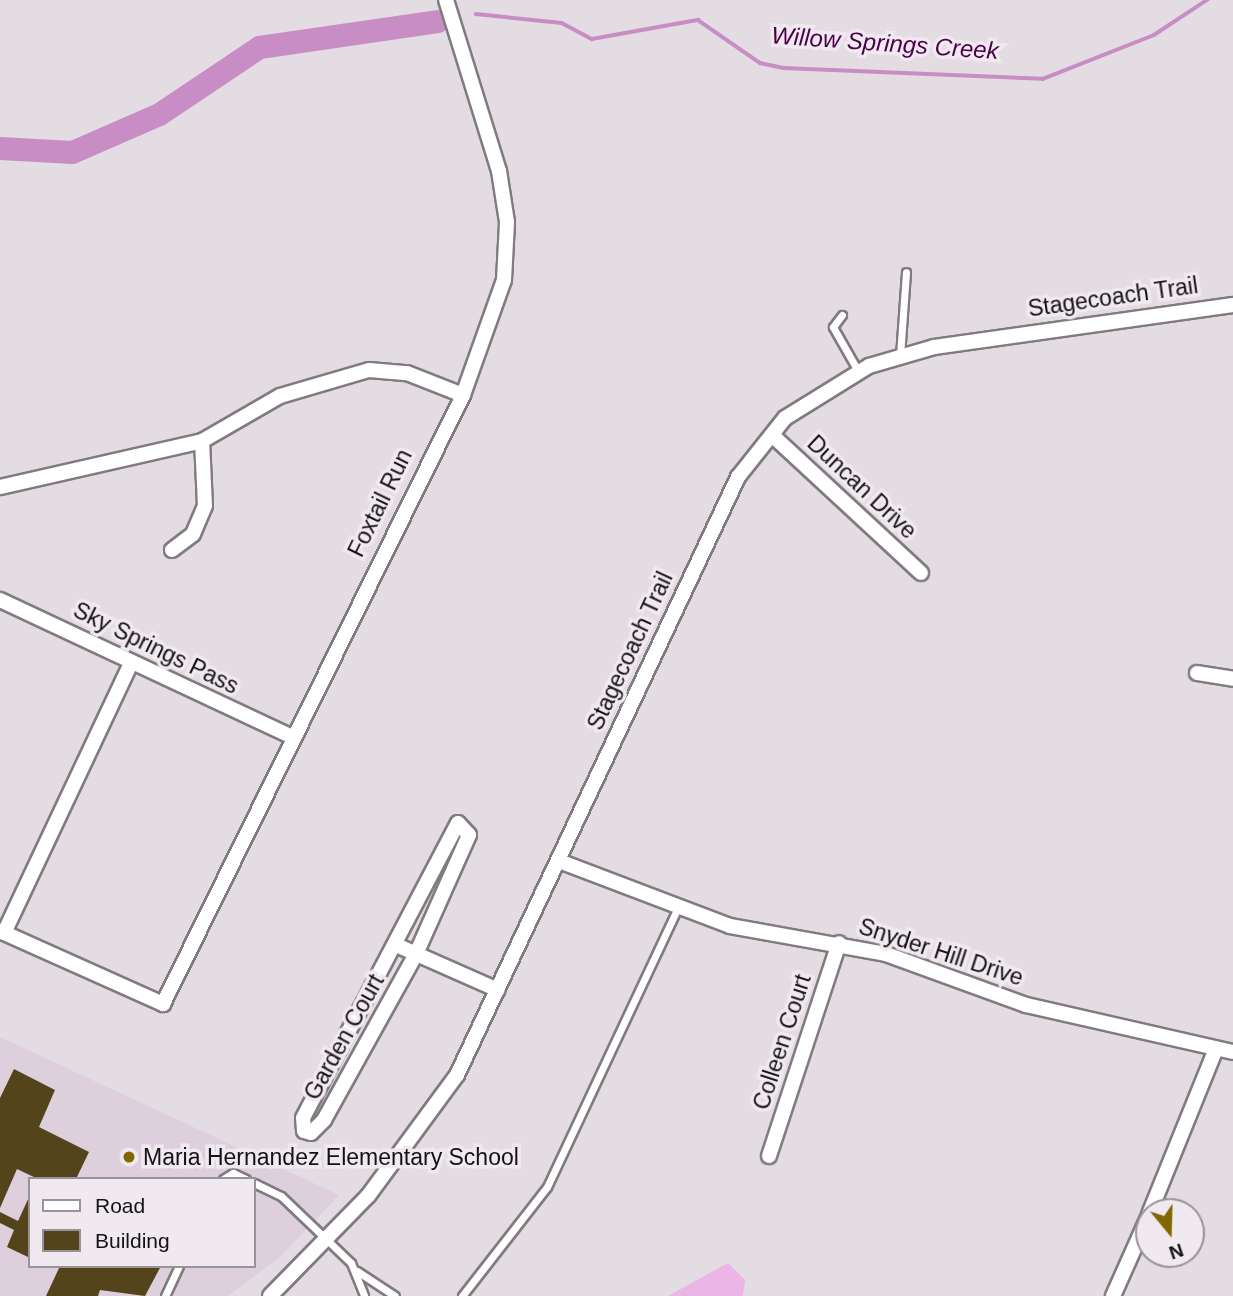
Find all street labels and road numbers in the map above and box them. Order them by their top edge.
street label: Stagecoach Trail [1026,271,1200,323]
street label: Duncan Drive [802,429,922,545]
street label: Foxtail Run [342,445,418,561]
street label: Stagecoach Trail [581,567,679,735]
street label: Sky Springs Pass [69,596,243,700]
street label: Snyder Hill Drive [855,912,1027,992]
street label: Garden Court [298,969,390,1105]
street label: Colleen Court [747,971,817,1113]

